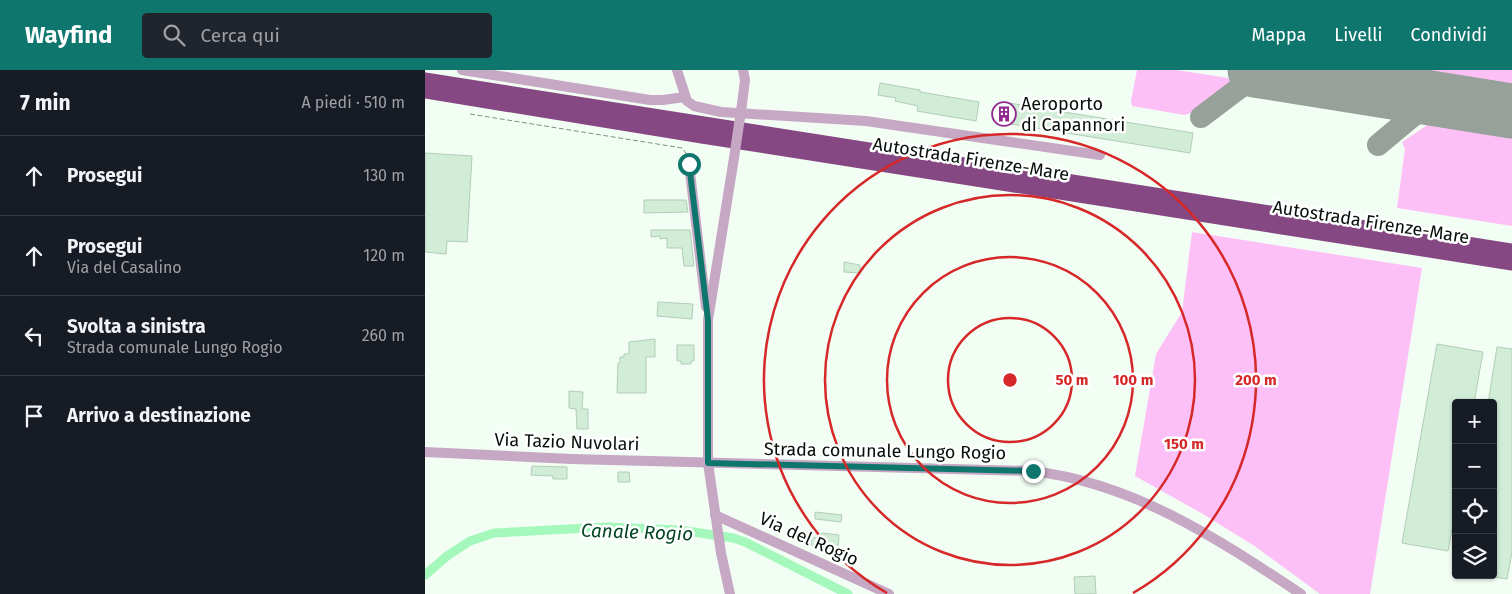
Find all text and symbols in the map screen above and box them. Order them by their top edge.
search box [142,13,492,58]
text: Wayfind [25,21,112,49]
icon: search [160,21,188,49]
text: Cerca qui [200,24,280,47]
text: Mappa [1252,24,1306,46]
text: Livelli [1334,24,1383,46]
text: Condividi [1411,24,1487,46]
text: 7 min [20,90,71,116]
text: A piedi · 510 m [301,93,405,112]
place label: Aeroporto di Capannori [1021,93,1125,136]
building icon: Aeroporto di Capannori [991,101,1017,127]
street label: Autostrada Firenze-Mare [871,133,1071,185]
route start [678,153,701,176]
icon: ahead [20,162,48,190]
text: Prosegui [67,164,142,187]
text: 130 m [363,166,405,185]
street label: Autostrada Firenze-Mare [1271,196,1471,248]
text: Prosegui [67,235,142,258]
icon: ahead [20,242,48,270]
text: 120 m [363,246,405,265]
text: Via del Casalino [67,258,182,277]
text: Svolta a sinistra [67,315,206,338]
icon: left [20,322,48,350]
text: 260 m [362,326,405,345]
text: Strada comunale Lungo Rogio [67,338,283,357]
centre of rings [1001,371,1019,389]
text: 50 m [1055,371,1089,389]
text: 100 m [1113,371,1153,389]
text: 200 m [1235,371,1277,389]
map controls [1452,399,1497,579]
button: + [1452,399,1497,444]
icon: arrive [20,402,48,430]
text: Arrivo a destinazione [67,404,251,427]
street label: Via Tazio Nuvolari [494,428,640,456]
text: 150 m [1164,435,1204,453]
street label: Strada comunale Lungo Rogio [764,438,1006,464]
button: − [1452,444,1497,489]
route end [1022,460,1045,483]
button: locate [1452,489,1497,534]
street label: Via del Rogio [756,507,862,571]
water label: Canale Rogio [580,519,694,545]
button: layers [1452,534,1497,579]

